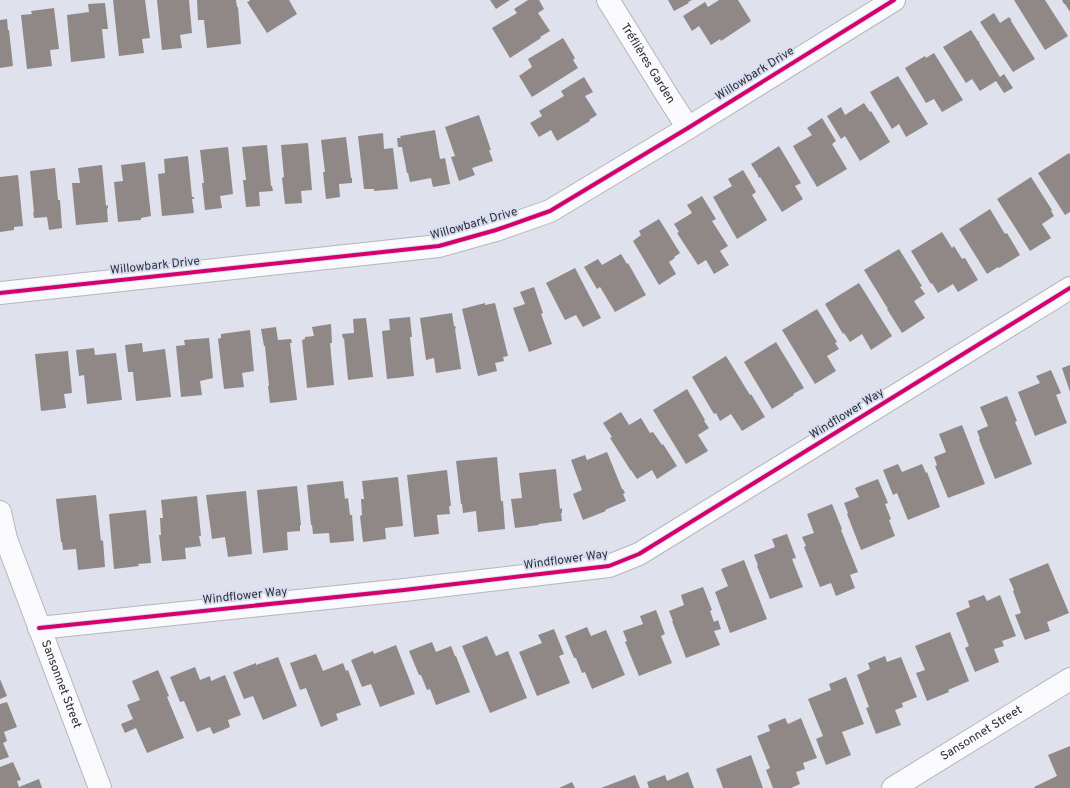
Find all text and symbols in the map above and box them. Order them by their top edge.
street label: Tréflières Garden [617,20,679,107]
street label: Willowbark Drive [713,43,797,105]
street label: Willowbark Drive [428,204,520,244]
street label: Willowbark Drive [109,253,201,279]
street label: Windflower Way [807,385,887,443]
street label: Windflower Way [523,546,609,574]
street label: Windflower Way [202,584,288,608]
street label: Sansonnet Street [37,638,85,731]
street label: Sansonnet Street [938,702,1025,765]

